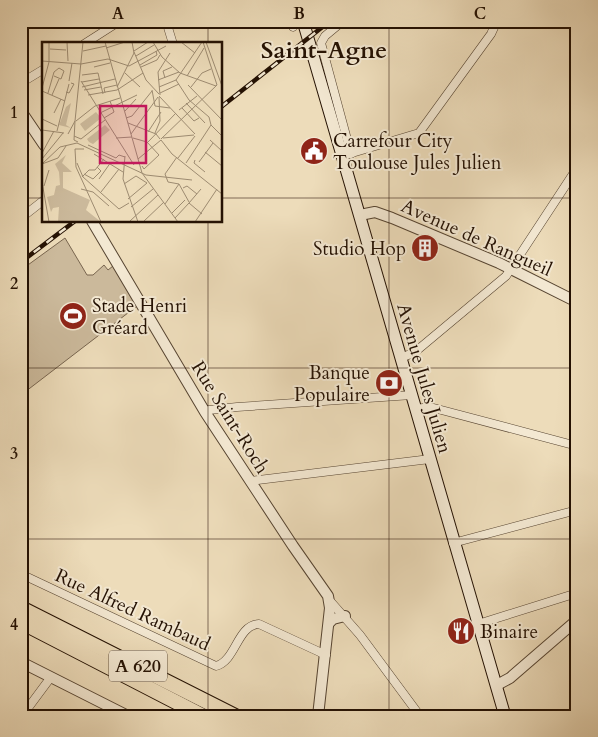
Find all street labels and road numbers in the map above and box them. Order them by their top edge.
street label: Avenue de Rangueil [397,193,556,283]
street label: Avenue Jules Julien [390,300,458,457]
street label: Rue Saint-Roch [185,356,275,479]
street label: Rue Alfred Rambaud [51,562,214,657]
road number: A 620 [109,650,167,681]

